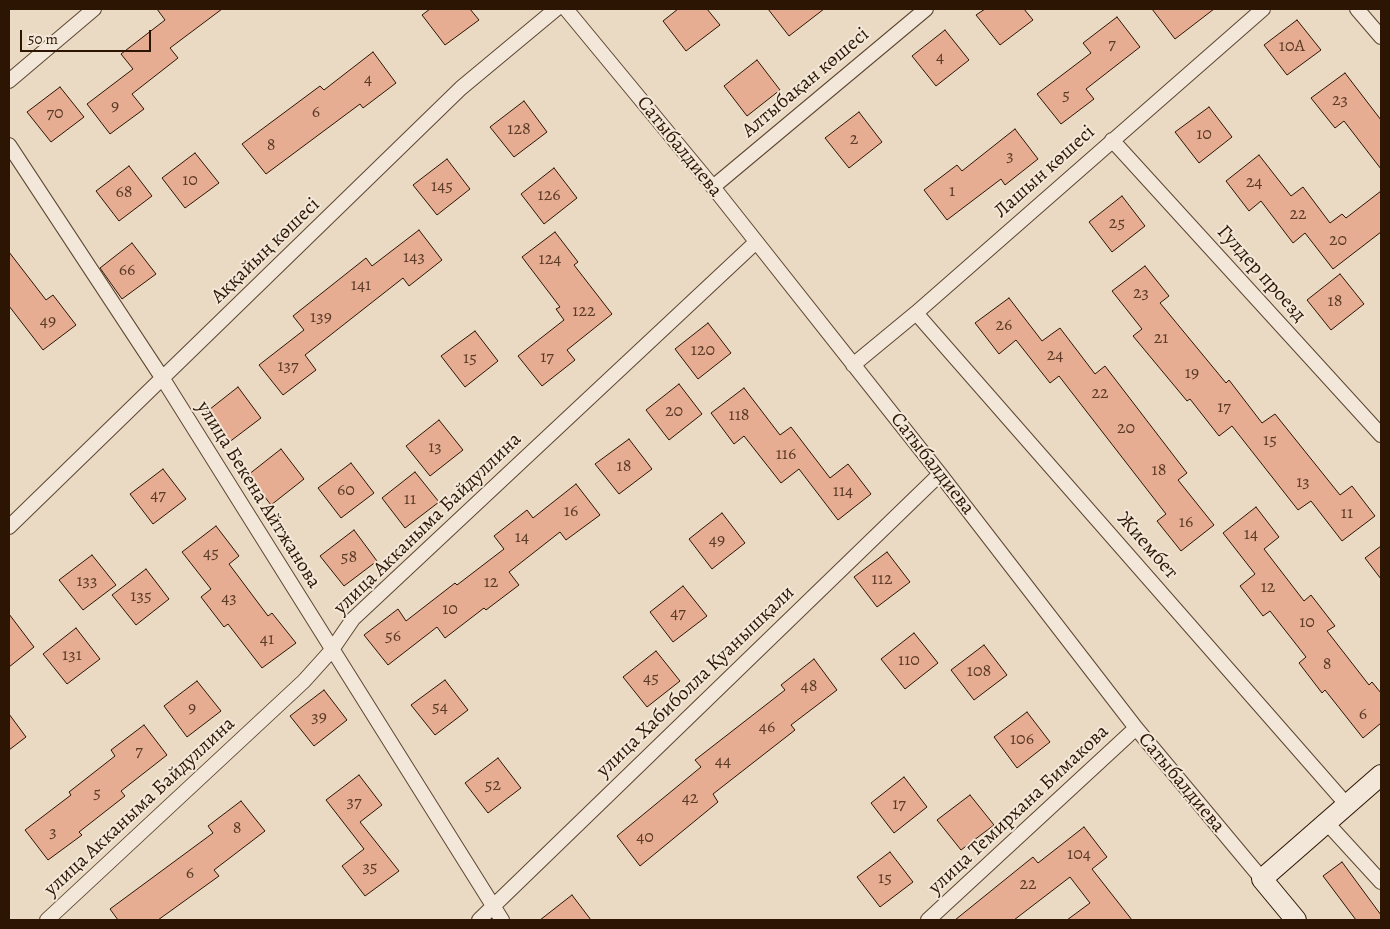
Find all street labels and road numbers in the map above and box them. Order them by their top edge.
street label: Алтыбақан көшесі [738,23,874,143]
street label: Сатыбалдиева [631,92,727,202]
street label: Лашын көшесі [990,121,1100,223]
street label: Аққайың көшесі [207,193,325,309]
street label: Гулдер проезд [1211,221,1311,327]
street label: улица Бекена Айтжанова [191,397,325,593]
street label: Сатыбалдиева [885,408,979,520]
street label: улица Акканыма Байдуллина [329,428,527,620]
street label: Жиембет [1111,508,1183,584]
street label: улица Хабиболла Қуанышқали [592,581,800,783]
street label: улица Акканыма Байдуллина [40,712,240,902]
street label: улица Темирхана Бимакова [924,720,1114,900]
street label: Сатыбалдиева [1132,728,1230,838]

